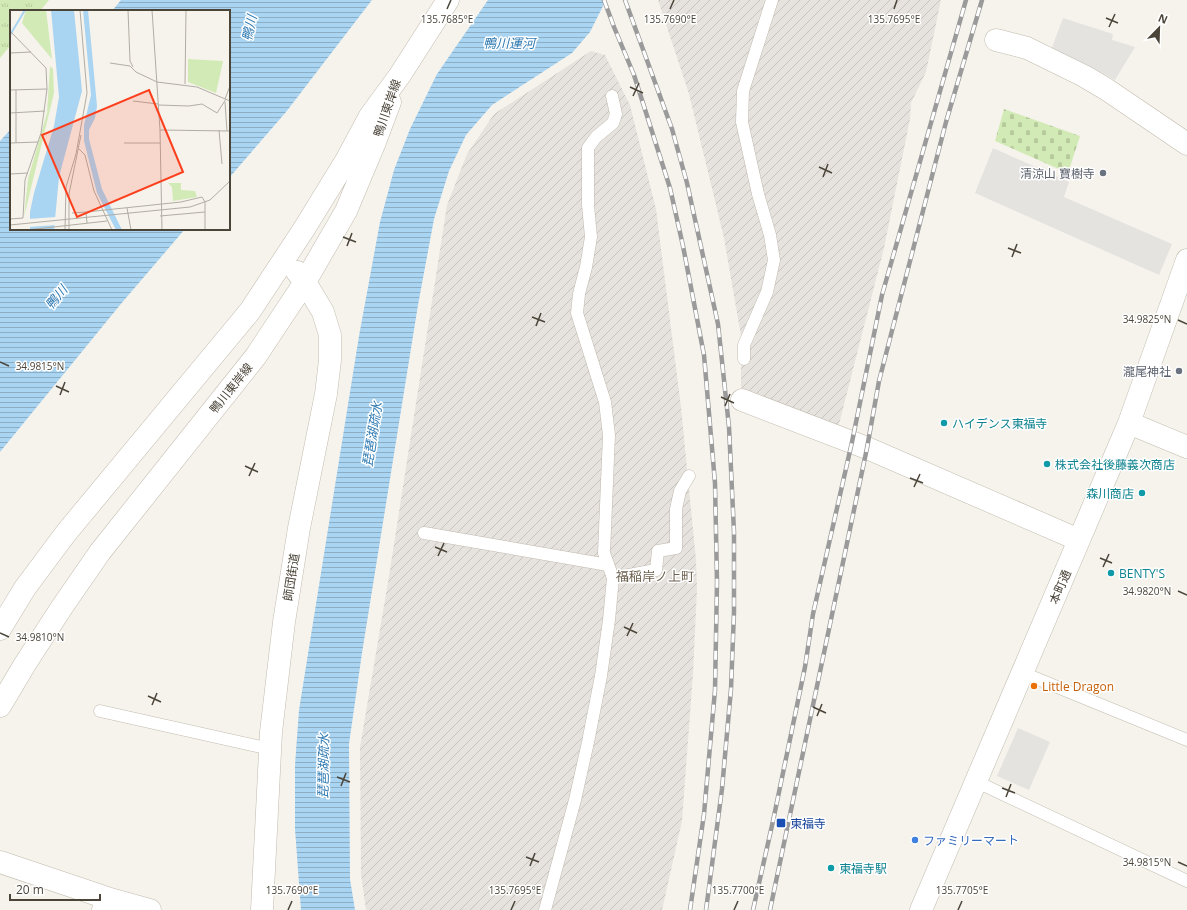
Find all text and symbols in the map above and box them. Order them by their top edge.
north arrow [1139,8,1179,48]
inset map [10,10,230,230]
text: N [1156,10,1170,27]
water label: 鴨川 [237,11,261,43]
text: 135.7685°E [421,12,473,26]
text: 135.7690°E [644,12,696,26]
text: 135.7695°E [868,12,920,26]
water label: 鴨川運河 [483,34,538,52]
street label: 鴨川東岸線 [369,77,405,139]
place label: 清涼山 寶樹寺 [1020,165,1095,182]
marker: 清涼山 寶樹寺 [1098,168,1108,178]
water label: 鴨川 [41,280,73,313]
text: 34.9825°N [1123,312,1171,326]
text: 34.9815°N [16,359,64,373]
street label: 鴨川東岸線 [206,359,256,417]
place label: 瀧尾神社 [1123,363,1171,380]
marker: 瀧尾神社 [1174,366,1184,376]
water label: 琵琶湖疏水 [358,399,386,468]
place label: ハイデンス東福寺 [952,415,1048,432]
marker: ハイデンス東福寺 [939,418,949,428]
place label: 株式会社後藤義次商店 [1055,456,1175,473]
marker: 株式会社後藤義次商店 [1042,459,1052,469]
place label: 森川商店 [1086,485,1134,502]
marker: 森川商店 [1137,488,1147,498]
street label: 師団街道 [279,552,303,602]
place label: BENTY'S [1119,565,1165,582]
district label: 福稲岸ノ上町 [616,567,694,585]
street label: 本町通 [1045,567,1075,607]
marker: BENTY'S [1106,568,1116,578]
text: 34.9820°N [1123,584,1171,598]
text: 34.9810°N [16,630,64,644]
place label: Little Dragon [1042,678,1114,695]
marker: Little Dragon [1029,681,1039,691]
water label: 琵琶湖疏水 [313,731,333,799]
place label: 東福寺 [790,815,826,832]
marker: 東福寺 [775,817,787,829]
place label: ファミリーマート [923,832,1019,849]
marker: ファミリーマート [910,835,920,845]
text: 34.9815°N [1123,855,1171,869]
place label: 東福寺駅 [839,860,887,877]
marker: 東福寺駅 [826,863,836,873]
scale bar [10,876,100,902]
text: 20 m [16,881,44,898]
text: 135.7690°E [266,883,318,897]
text: 135.7695°E [489,883,541,897]
text: 135.7700°E [712,883,764,897]
text: 135.7705°E [936,883,988,897]

